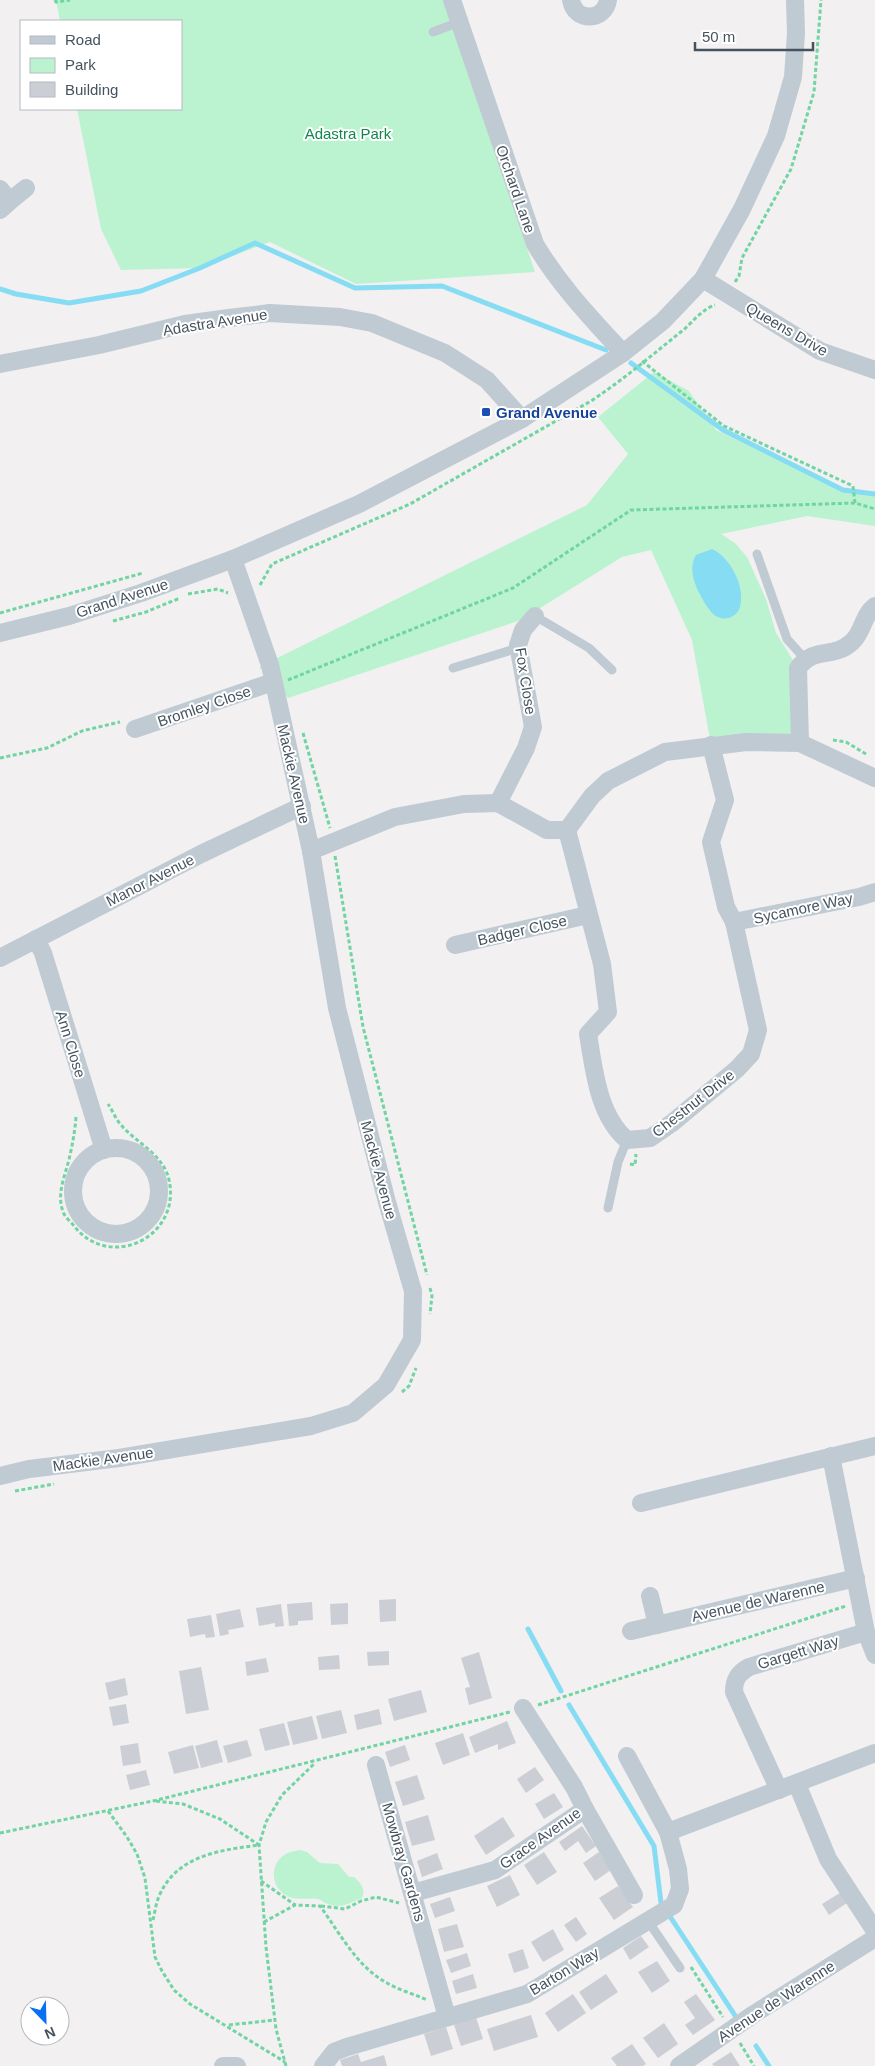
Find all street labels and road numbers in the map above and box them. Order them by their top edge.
street label: Orchard Lane [493,143,539,235]
street label: Queens Drive [743,299,831,359]
street label: Adastra Avenue [162,305,268,339]
street label: Grand Avenue [74,575,170,621]
street label: Fox Close [512,646,540,716]
street label: Bromley Close [155,682,253,730]
street label: Mackie Avenue [274,723,314,825]
street label: Manor Avenue [103,851,197,909]
street label: Sycamore Way [752,889,855,927]
street label: Badger Close [476,911,568,949]
street label: Ann Close [53,1008,89,1080]
street label: Chestnut Drive [649,1066,737,1140]
street label: Mackie Avenue [358,1119,400,1221]
street label: Mackie Avenue [52,1444,154,1474]
street label: Avenue de Warenne [690,1577,826,1625]
street label: Gargett Way [756,1631,841,1672]
street label: Mowbray Gardens [379,1801,429,1923]
street label: Grace Avenue [496,1804,584,1872]
street label: Barton Way [526,1943,602,1998]
street label: Avenue de Warenne [714,1957,838,2045]

